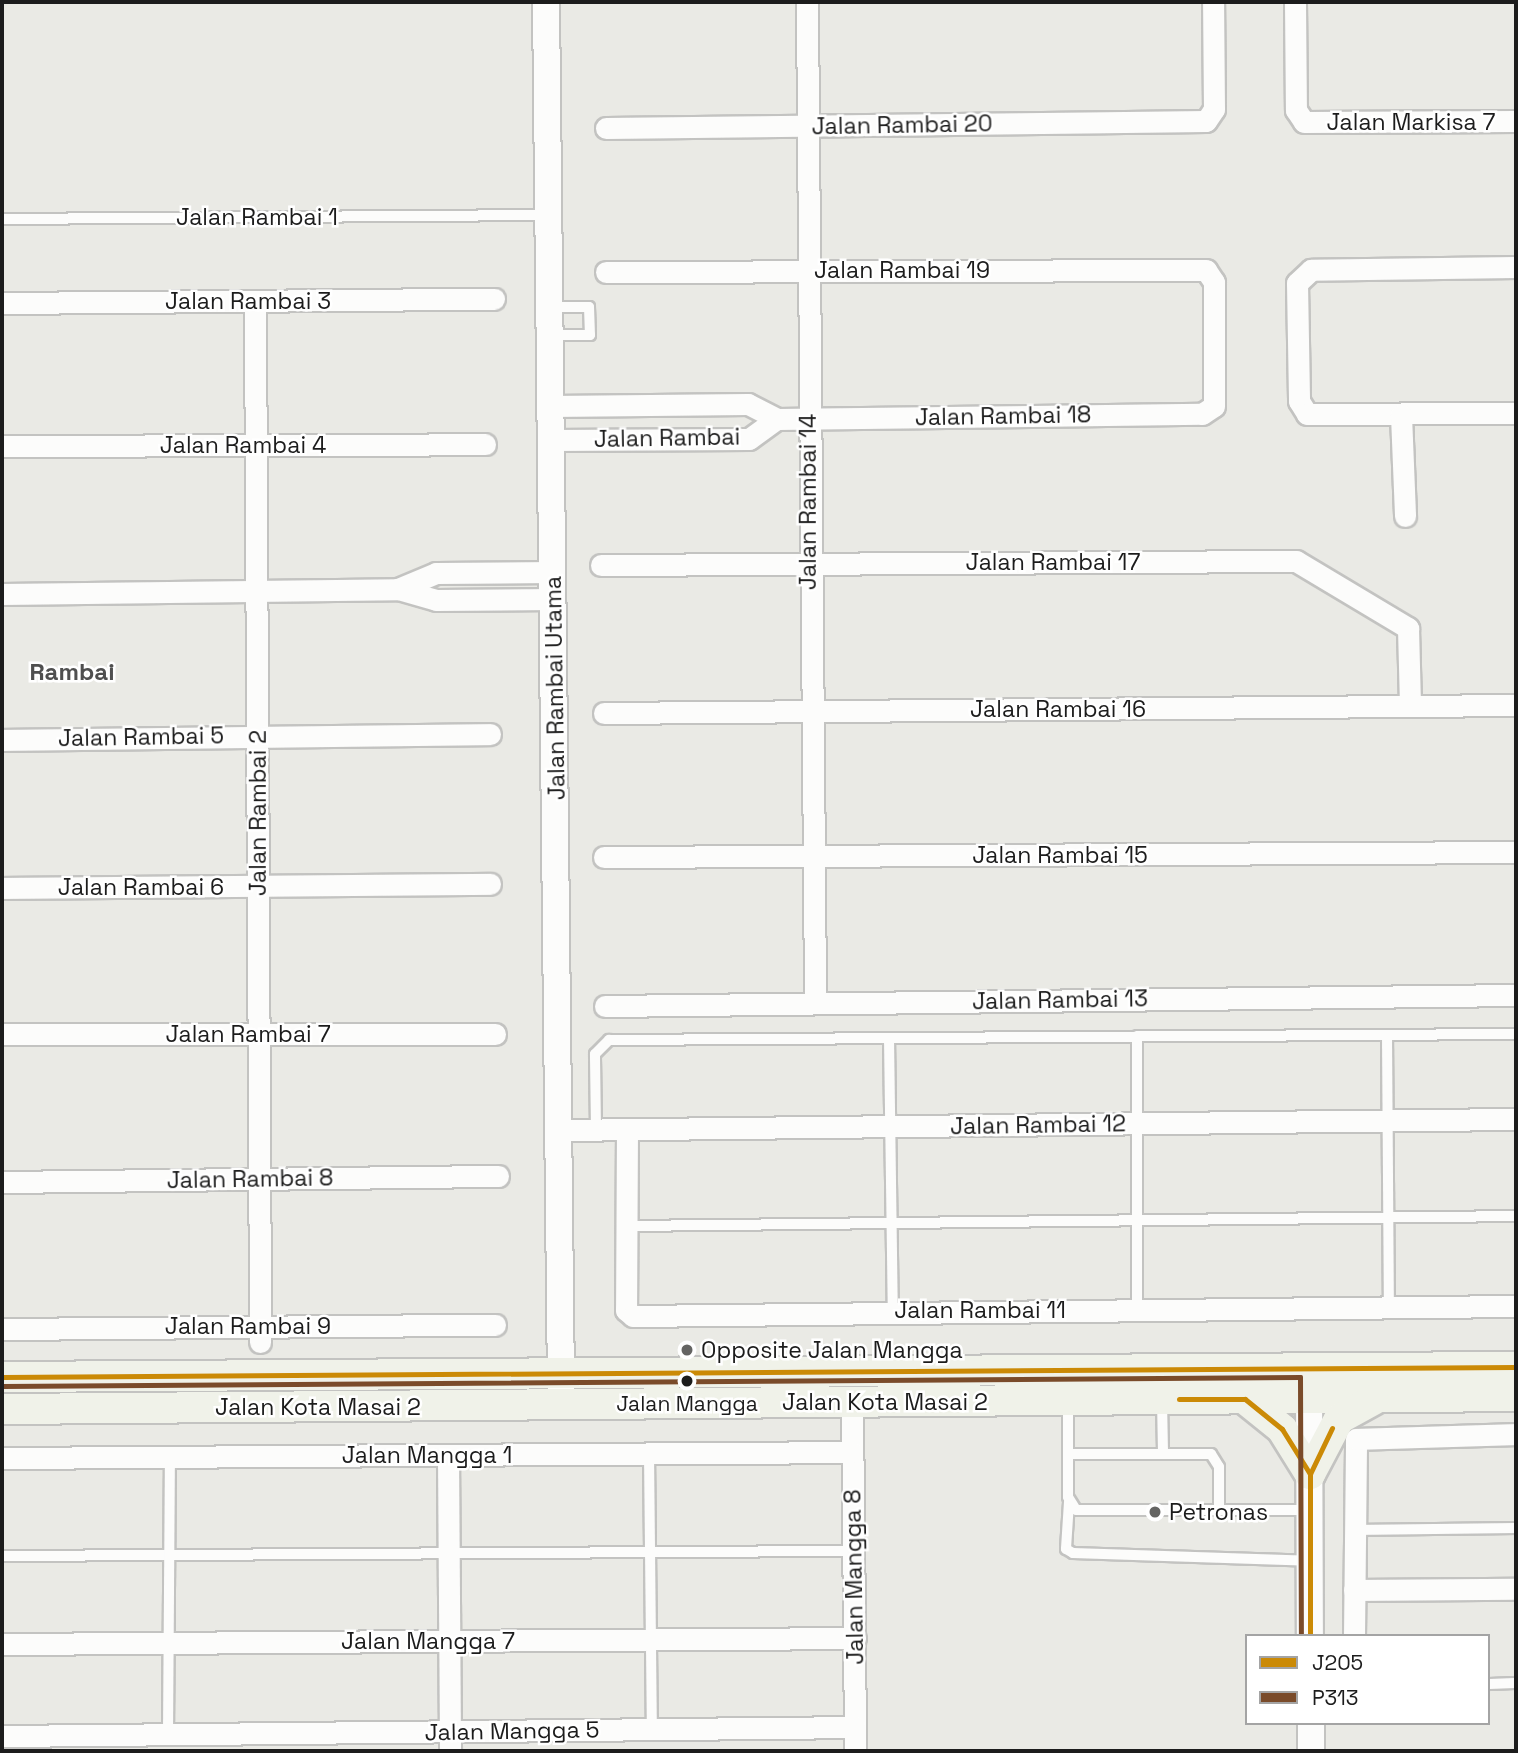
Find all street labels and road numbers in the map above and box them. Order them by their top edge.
street label: Jalan Markisa 7 [1326,108,1496,136]
street label: Jalan Rambai 20 [811,110,993,140]
street label: Jalan Rambai 1 [176,203,338,231]
street label: Jalan Rambai 19 [814,256,990,284]
street label: Jalan Rambai 3 [165,287,331,315]
street label: Jalan Rambai 18 [915,401,1091,431]
street label: Jalan Rambai 14 [794,414,822,590]
street label: Jalan Rambai [594,423,740,453]
street label: Jalan Rambai 4 [160,431,326,459]
street label: Jalan Rambai 17 [966,548,1140,576]
street label: Jalan Rambai Utama [539,576,571,800]
street label: Jalan Rambai 16 [970,695,1146,723]
street label: Jalan Rambai 5 [58,722,224,752]
street label: Jalan Rambai 2 [244,730,272,896]
street label: Jalan Rambai 15 [972,841,1148,869]
street label: Jalan Rambai 6 [58,873,224,901]
street label: Jalan Rambai 13 [972,985,1148,1015]
street label: Jalan Rambai 7 [165,1020,331,1048]
street label: Jalan Rambai 12 [950,1110,1126,1140]
street label: Jalan Rambai 8 [166,1164,334,1194]
street label: Jalan Rambai 11 [894,1296,1066,1324]
street label: Jalan Rambai 9 [165,1312,331,1340]
street label: Jalan Kota Masai 2 [782,1388,988,1416]
street label: Jalan Kota Masai 2 [215,1393,421,1421]
street label: Jalan Mangga 1 [342,1441,512,1469]
street label: Jalan Mangga 8 [839,1489,869,1665]
street label: Jalan Mangga 7 [341,1627,515,1655]
street label: Jalan Mangga 5 [424,1716,600,1746]

